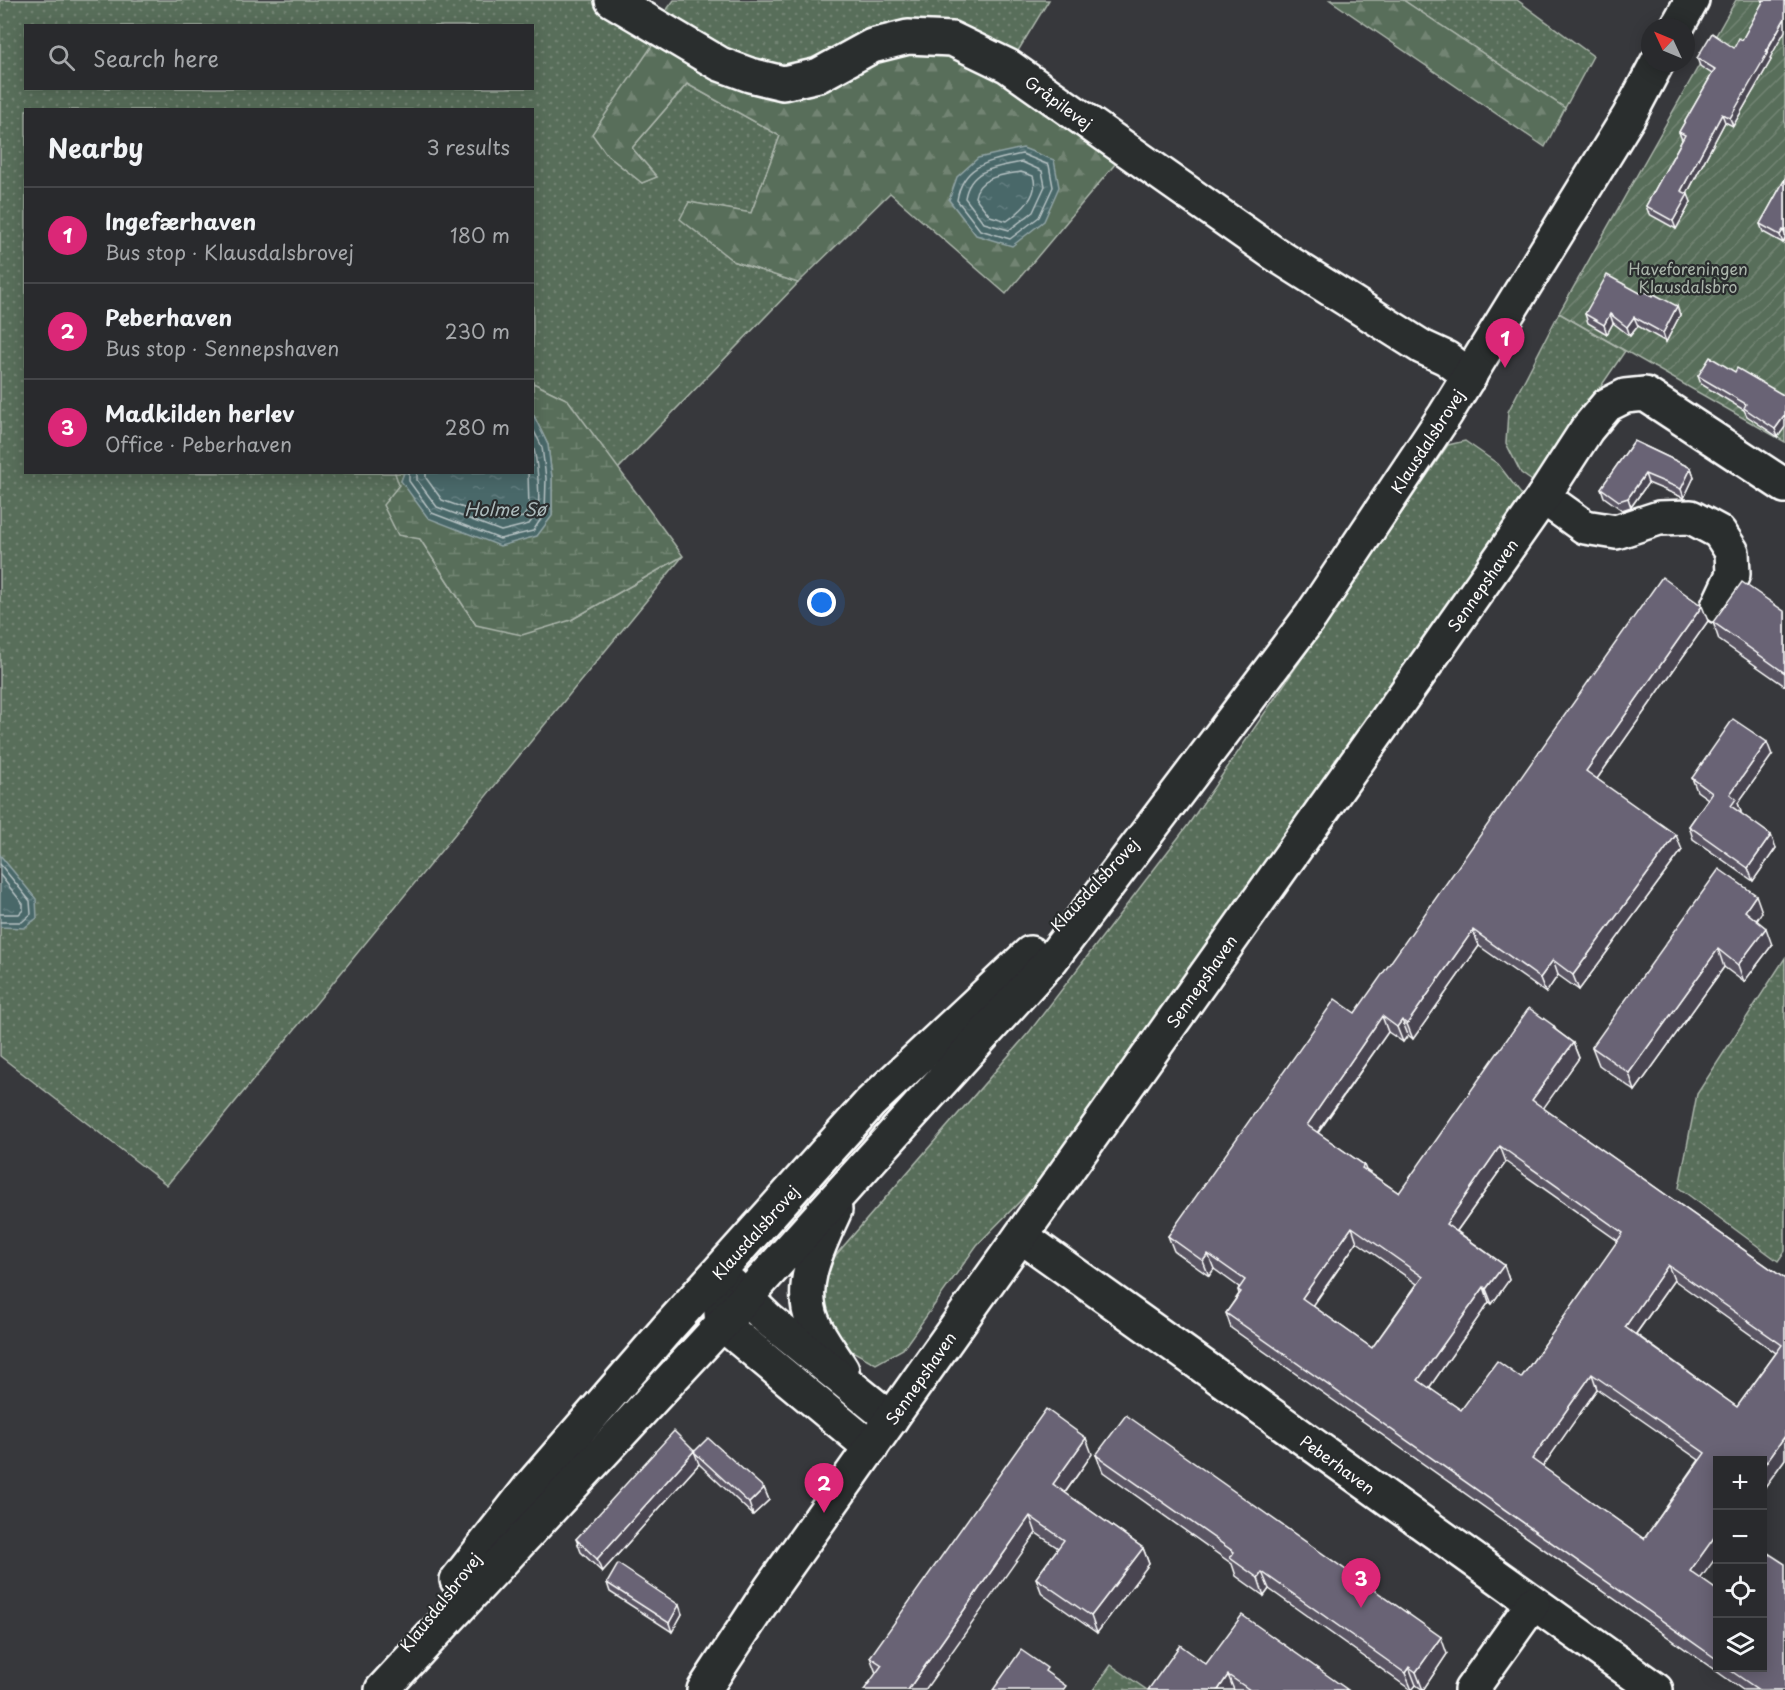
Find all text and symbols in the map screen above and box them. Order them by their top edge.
north arrow [1641,18,1695,72]
search box [24,24,534,90]
icon: search [45,41,78,74]
text: Search here [93,41,219,74]
street label: Gråpilevej [1020,69,1098,135]
text: Nearby [48,128,143,167]
text: 3 results [427,132,510,162]
text: Ingefærhaven [105,204,256,237]
text: 1 [63,220,72,250]
text: 180 m [450,220,510,250]
text: Bus stop · Klausdalsbrovej [105,237,354,267]
park label: Haveforeningen Klausdalsbro [1628,256,1748,298]
text: Peberhaven [105,300,232,333]
text: 2 [60,316,75,346]
text: 230 m [445,316,510,346]
pin: 1 [1486,318,1524,368]
text: Bus stop · Sennepshaven [105,333,339,363]
street label: Klausdalsbrovej [1384,384,1470,498]
text: Madkilden herlev [105,396,294,429]
text: 3 [61,412,74,442]
text: 280 m [445,412,510,442]
text: Office · Peberhaven [105,429,292,459]
water label: Holme Sø [464,495,548,522]
street label: Sennepshaven [1441,534,1523,636]
your location [807,588,836,617]
street label: Klausdalsbrovej [1044,832,1144,936]
street label: Sennepshaven [1160,930,1242,1032]
street label: Klausdalsbrovej [706,1179,804,1285]
street label: Sennepshaven [879,1327,961,1429]
street label: Peberhaven [1296,1429,1380,1499]
map controls [1713,1456,1767,1672]
button: + [1713,1456,1767,1510]
pin: 2 [804,1464,844,1513]
button: − [1713,1510,1767,1564]
street label: Klausdalsbrovej [394,1547,486,1657]
pin: 3 [1342,1558,1380,1608]
button: locate [1713,1564,1767,1618]
button: layers [1713,1618,1767,1672]

